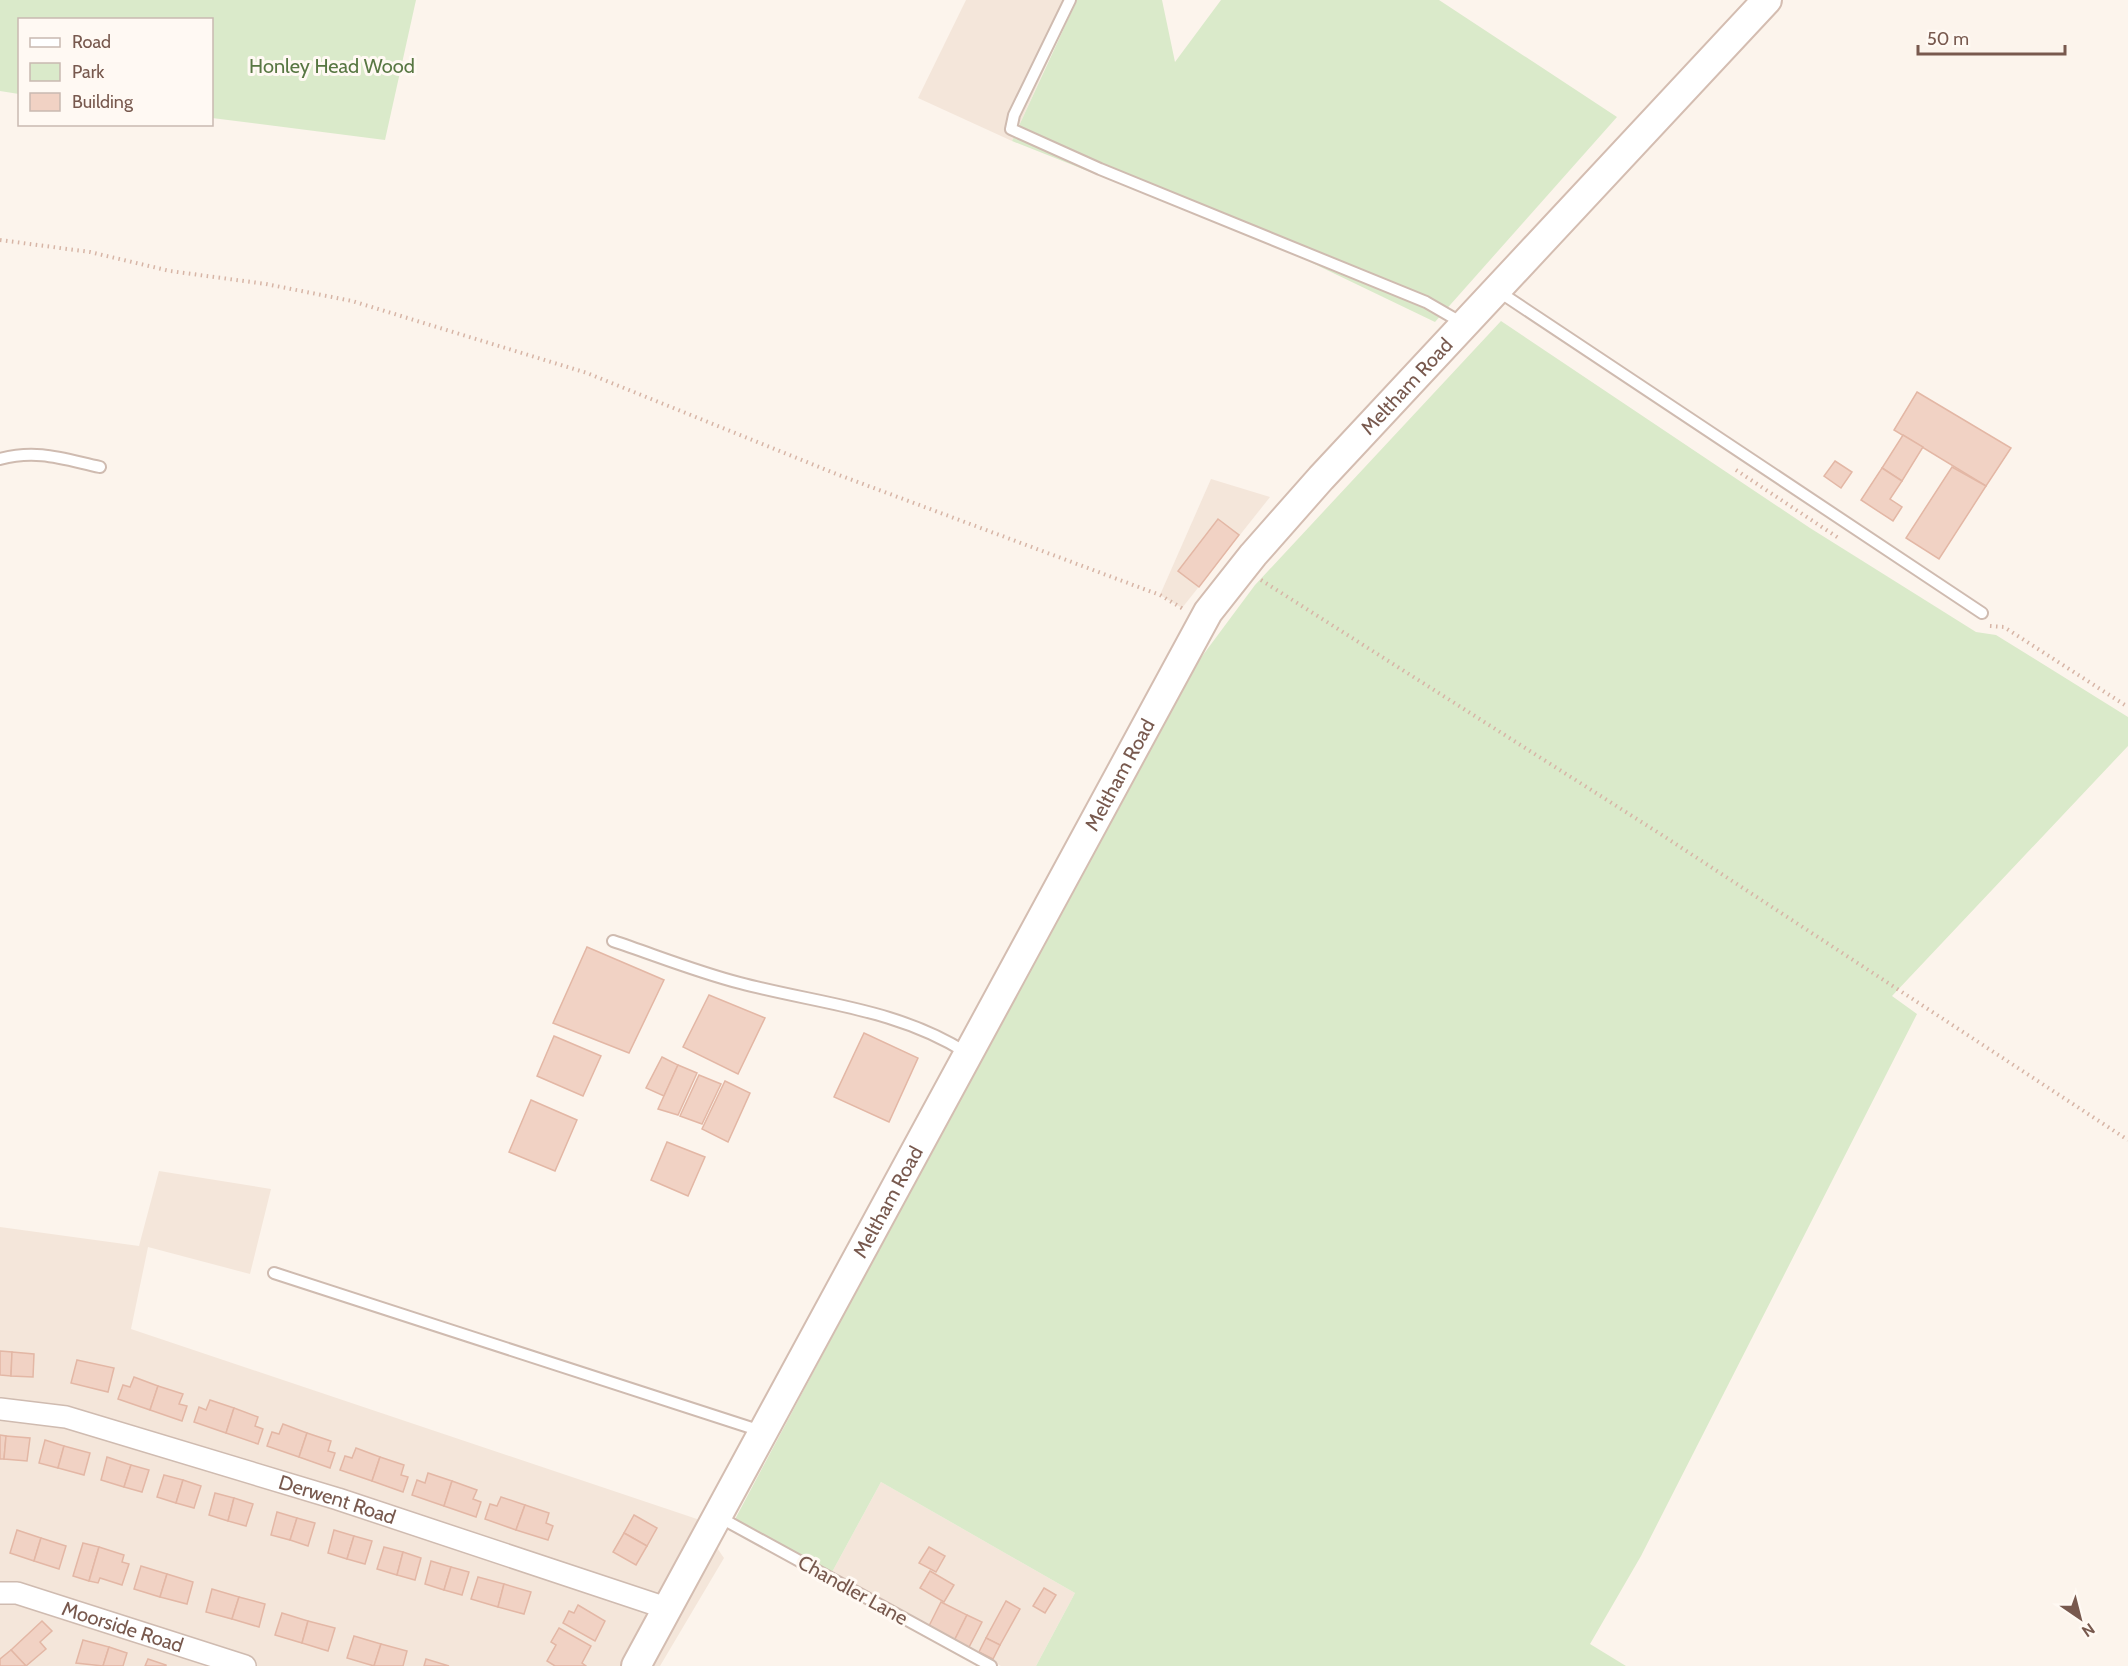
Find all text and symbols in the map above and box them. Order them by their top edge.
legend [18,18,213,126]
scale bar [1918,18,2065,56]
text: 50 m [1927,28,1969,50]
text: Road [72,31,111,53]
park label: Honley Head Wood [249,54,415,78]
text: Park [72,61,105,83]
text: Building [72,91,134,113]
street label: Meltham Road [1356,333,1457,440]
street label: Meltham Road [1080,715,1160,835]
street label: Meltham Road [848,1142,928,1262]
street label: Derwent Road [276,1470,399,1529]
street label: Chandler Lane [794,1550,912,1630]
north arrow [2050,1588,2110,1648]
street label: Moorside Road [59,1596,186,1658]
text: N [2078,1619,2098,1641]

